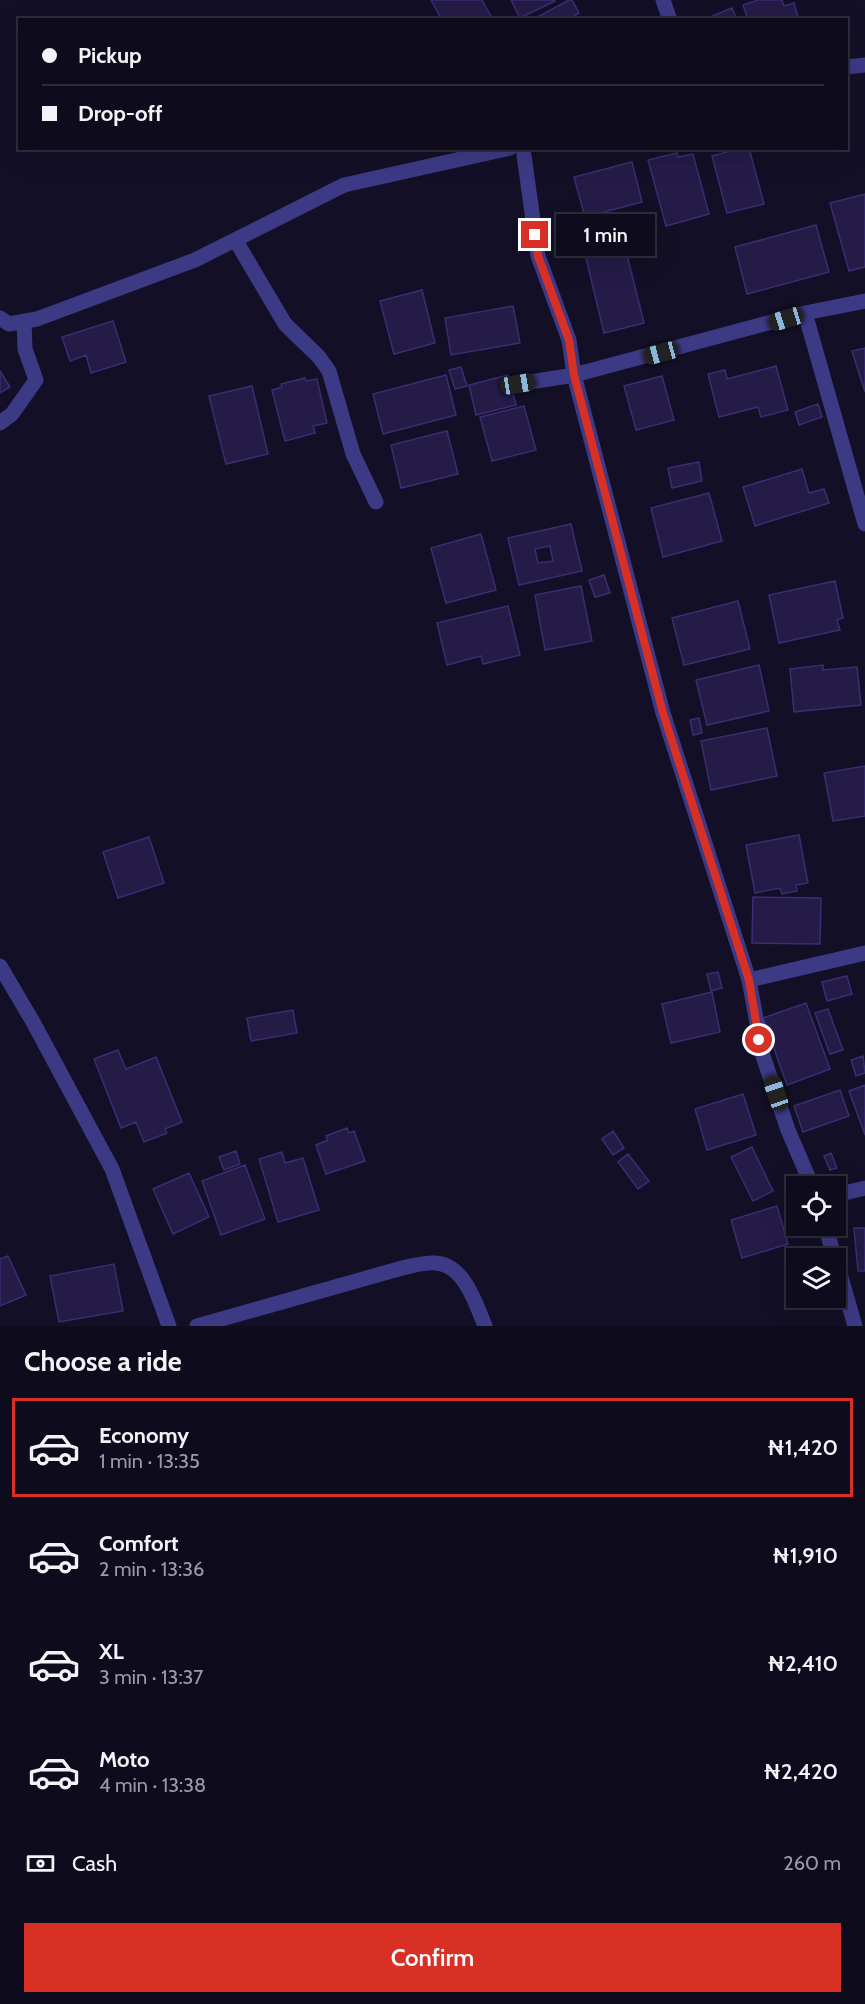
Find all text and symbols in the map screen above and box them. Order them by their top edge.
text: Pickup [78,42,142,69]
text: Drop-off [78,100,162,127]
callout: 1 min [556,214,655,256]
route end [521,221,548,248]
text: 1 min [583,223,628,247]
car [766,305,806,333]
car [641,340,681,366]
car [499,372,537,396]
route start [745,1026,772,1053]
car [762,1073,790,1113]
map controls [786,1176,846,1308]
button: locate [786,1176,846,1236]
button: layers [786,1248,846,1308]
text: Choose a ride [24,1345,182,1378]
icon: car [27,1421,81,1475]
text: Economy [99,1422,189,1449]
text: ₦1,420 [767,1434,838,1461]
text: 1 min · 13:35 [99,1449,200,1473]
icon: car [27,1529,81,1583]
text: Comfort [99,1530,178,1557]
text: ₦1,910 [772,1542,838,1569]
text: 2 min · 13:36 [99,1557,204,1581]
icon: car [27,1637,81,1691]
text: XL [99,1638,124,1665]
text: ₦2,410 [767,1650,838,1677]
text: 3 min · 13:37 [99,1665,203,1689]
icon: car [27,1745,81,1799]
text: Moto [99,1746,150,1773]
text: ₦2,420 [763,1758,838,1785]
text: 4 min · 13:38 [99,1773,206,1797]
icon: cash [24,1847,57,1880]
text: Cash [72,1850,117,1877]
text: 260 m [783,1851,841,1875]
button: Confirm [24,1923,841,1992]

